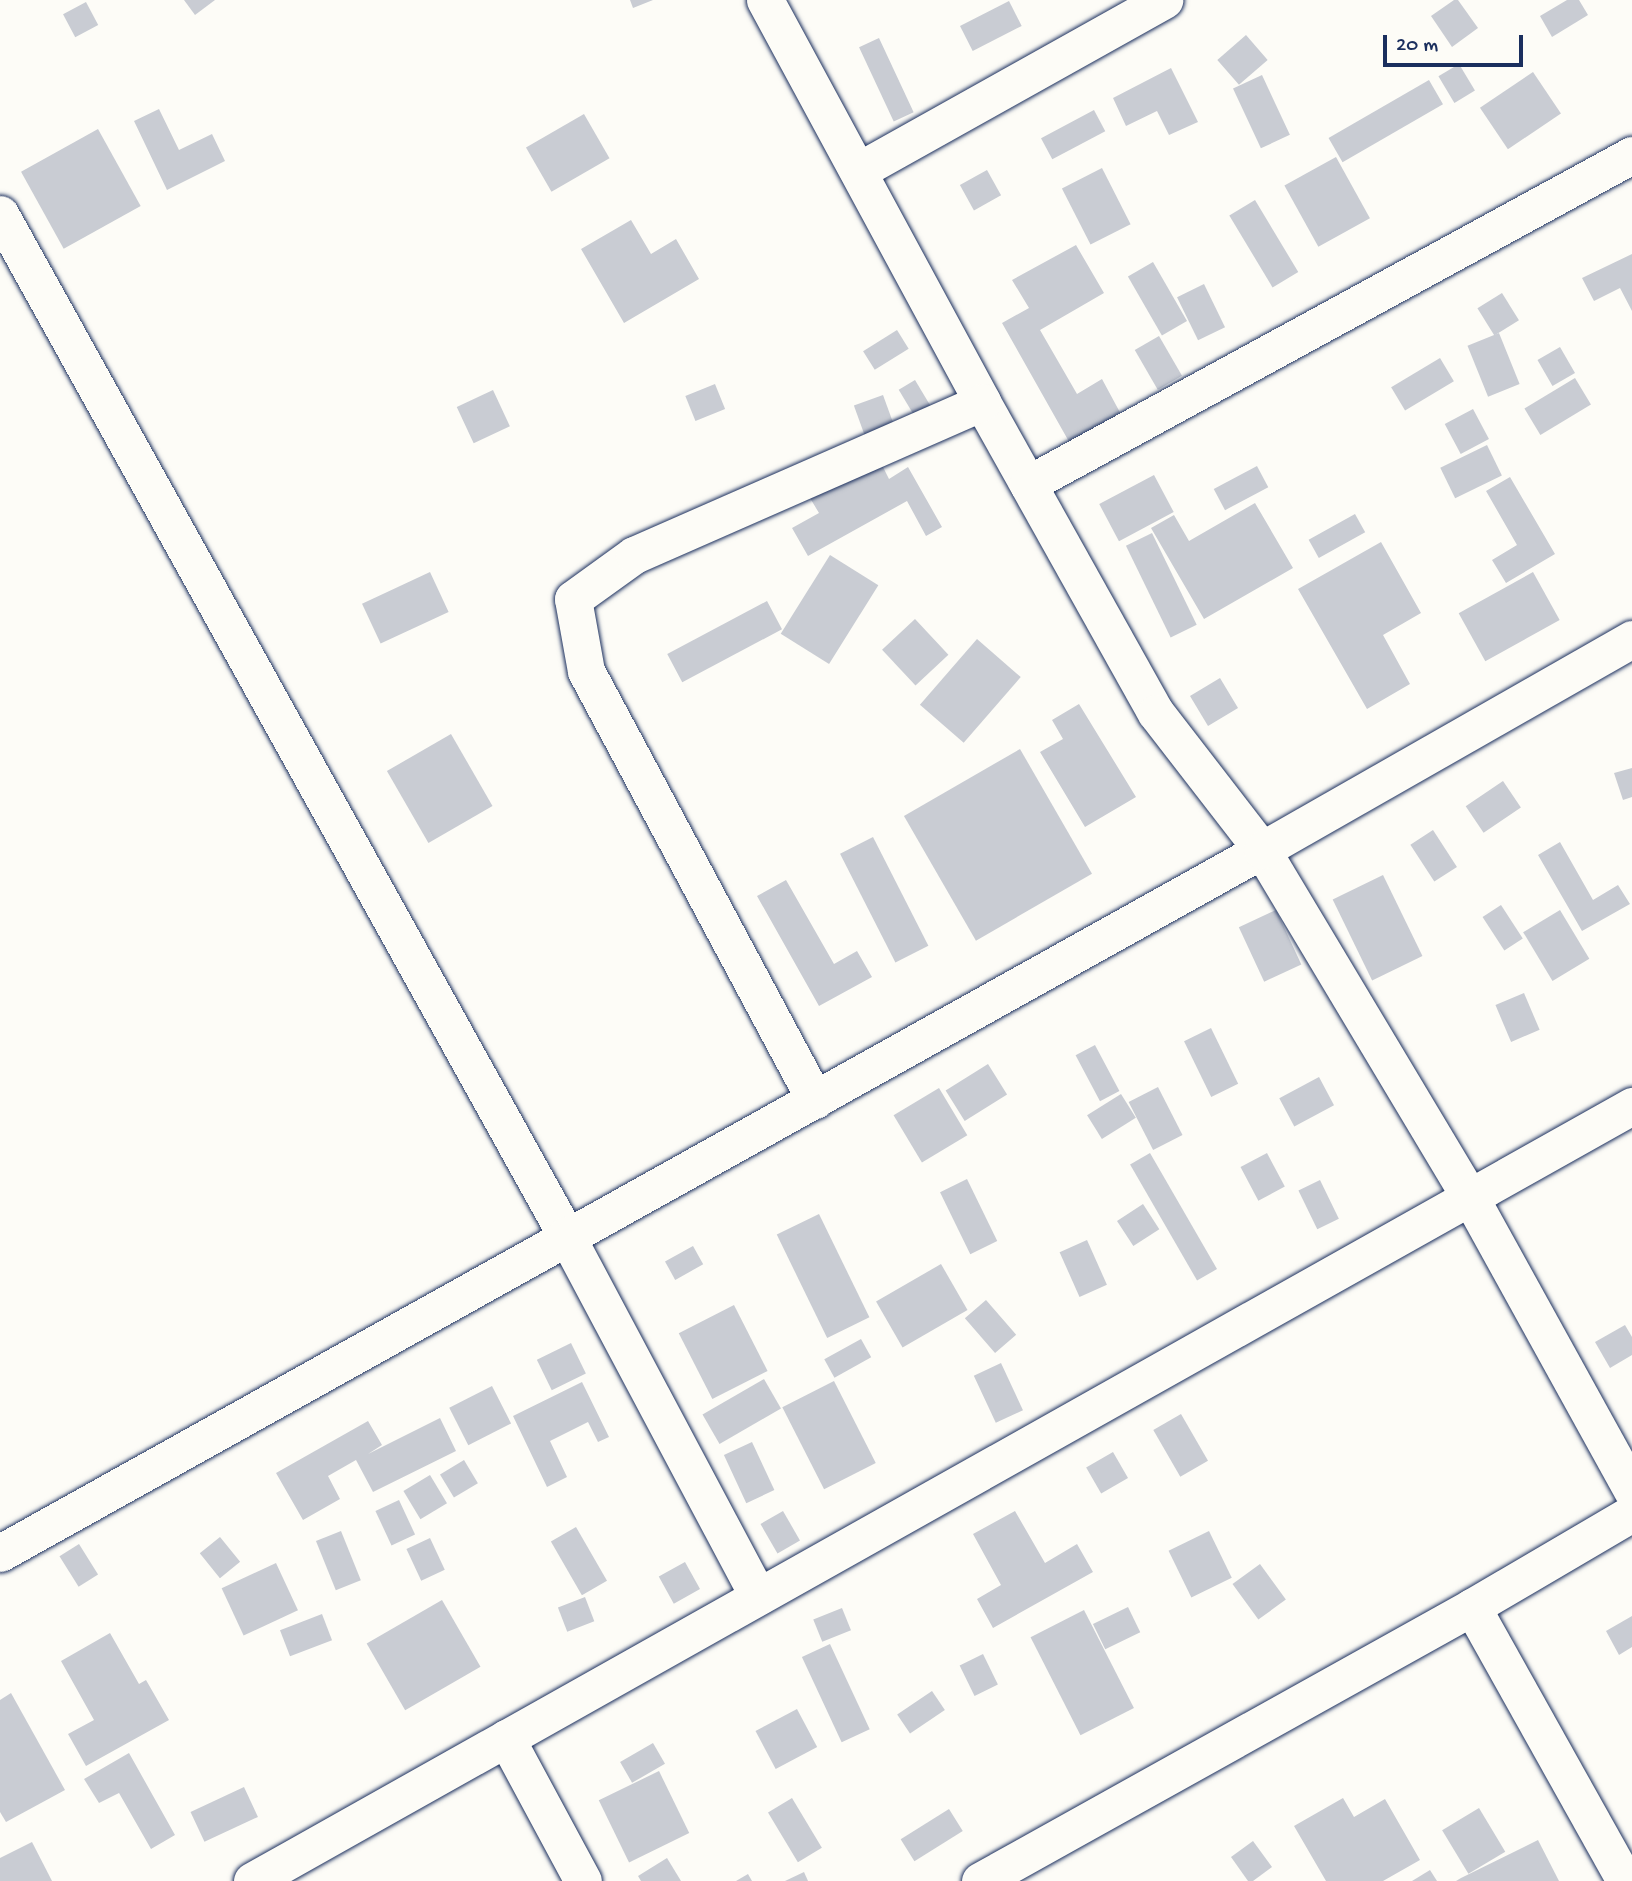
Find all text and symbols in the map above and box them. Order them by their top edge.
scale bar [1387,21,1527,65]
text: 20 m [1396,34,1438,59]

